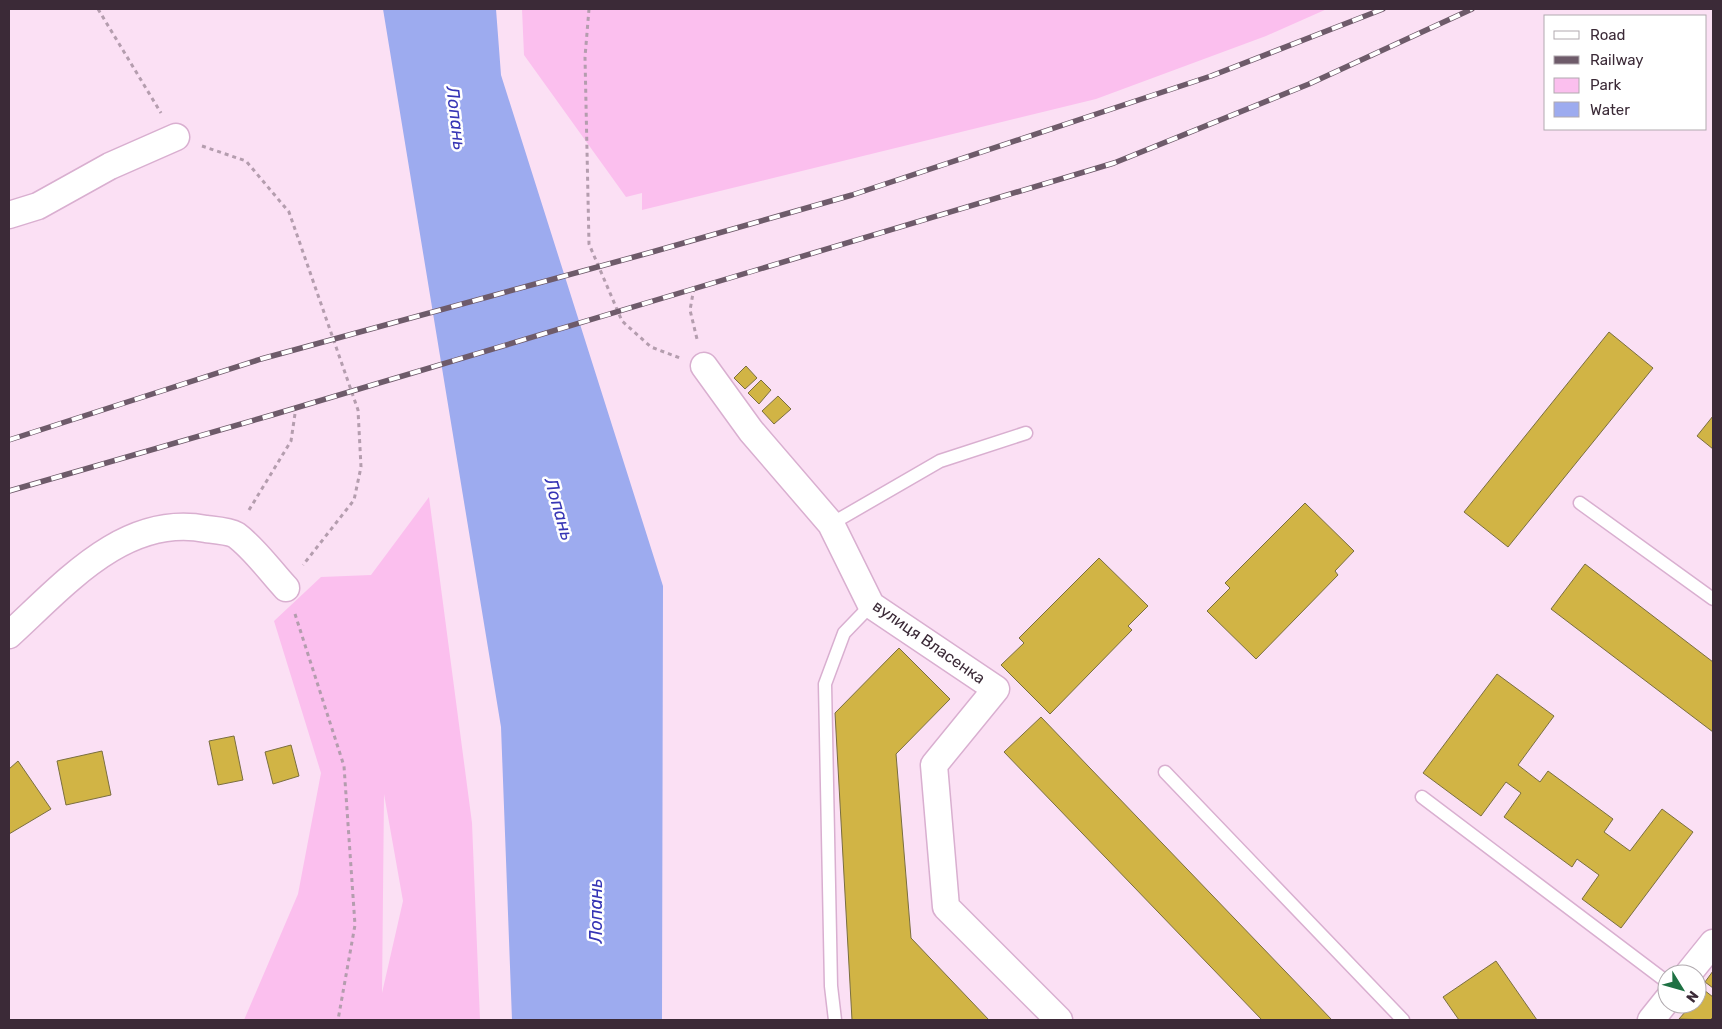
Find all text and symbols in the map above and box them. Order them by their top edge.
legend [1544,15,1707,130]
text: Road [1590,26,1626,44]
text: Railway [1590,51,1644,69]
text: Park [1590,76,1621,94]
water label: Лопань [441,84,471,151]
text: Water [1590,101,1630,119]
water label: Лопань [539,474,578,543]
street label: вулиця Власенка [869,596,989,688]
water label: Лопань [585,879,607,944]
north arrow [1657,964,1707,1014]
text: N [1682,987,1702,1006]

